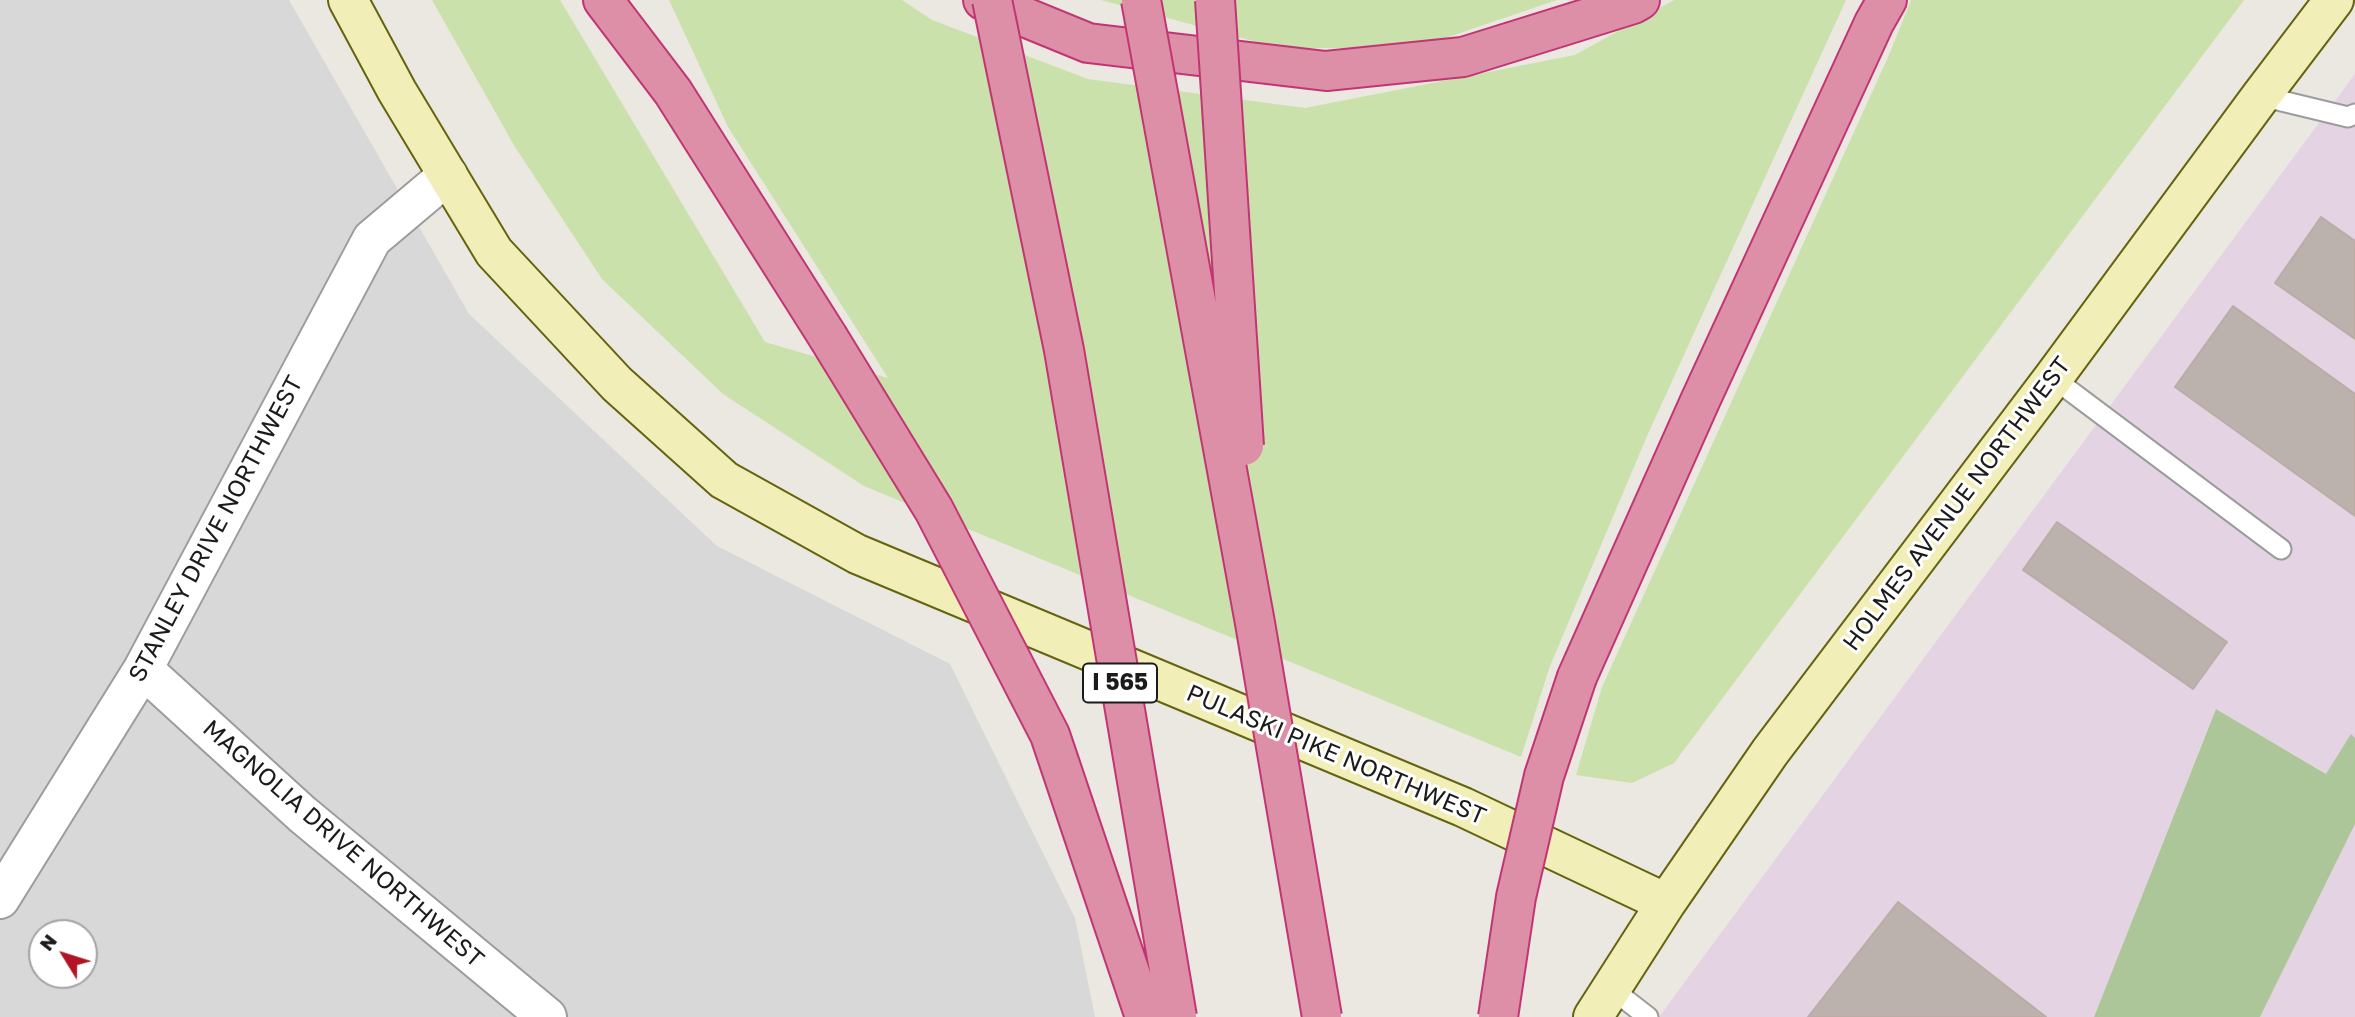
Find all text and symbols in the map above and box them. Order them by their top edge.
street label: HOLMES AVENUE NORTHWEST [1837,351,2077,657]
street label: STANLEY DRIVE NORTHWEST [123,371,309,687]
road number: I 565 [1083,664,1157,702]
street label: PULASKI PIKE NORTHWEST [1182,679,1490,831]
street label: MAGNOLIA DRIVE NORTHWEST [197,714,489,974]
north arrow [28,919,98,989]
text: N [34,929,61,955]

